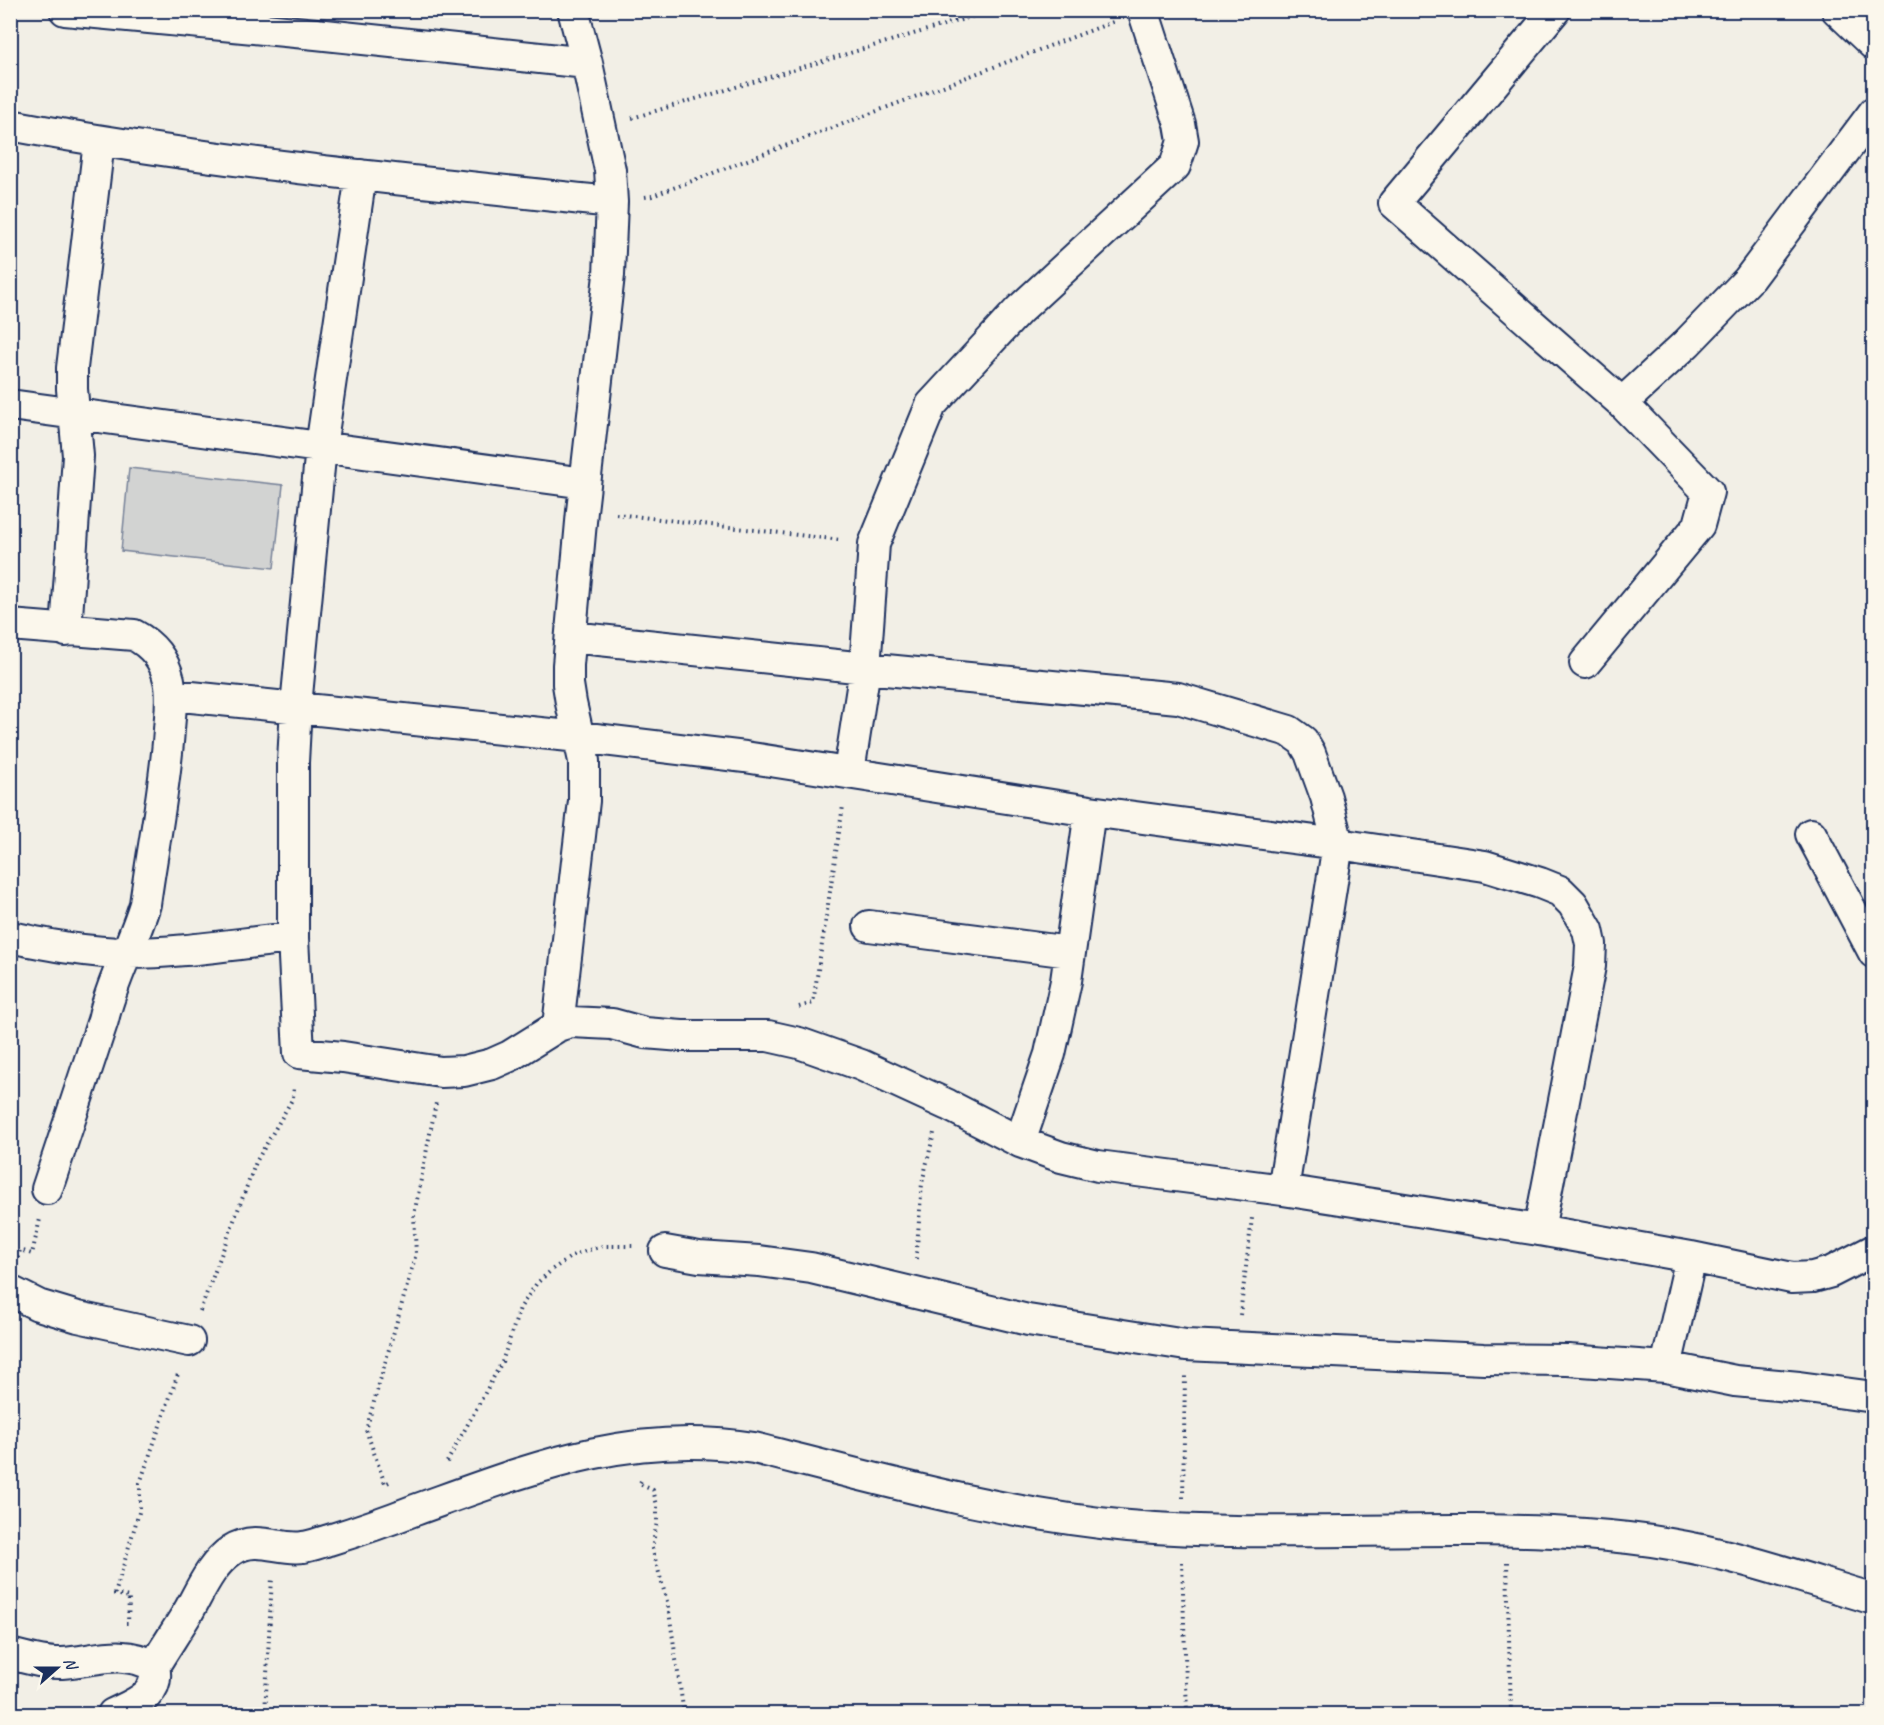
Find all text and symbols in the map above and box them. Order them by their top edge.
north arrow [27,1638,87,1698]
text: N [59,1655,82,1674]

